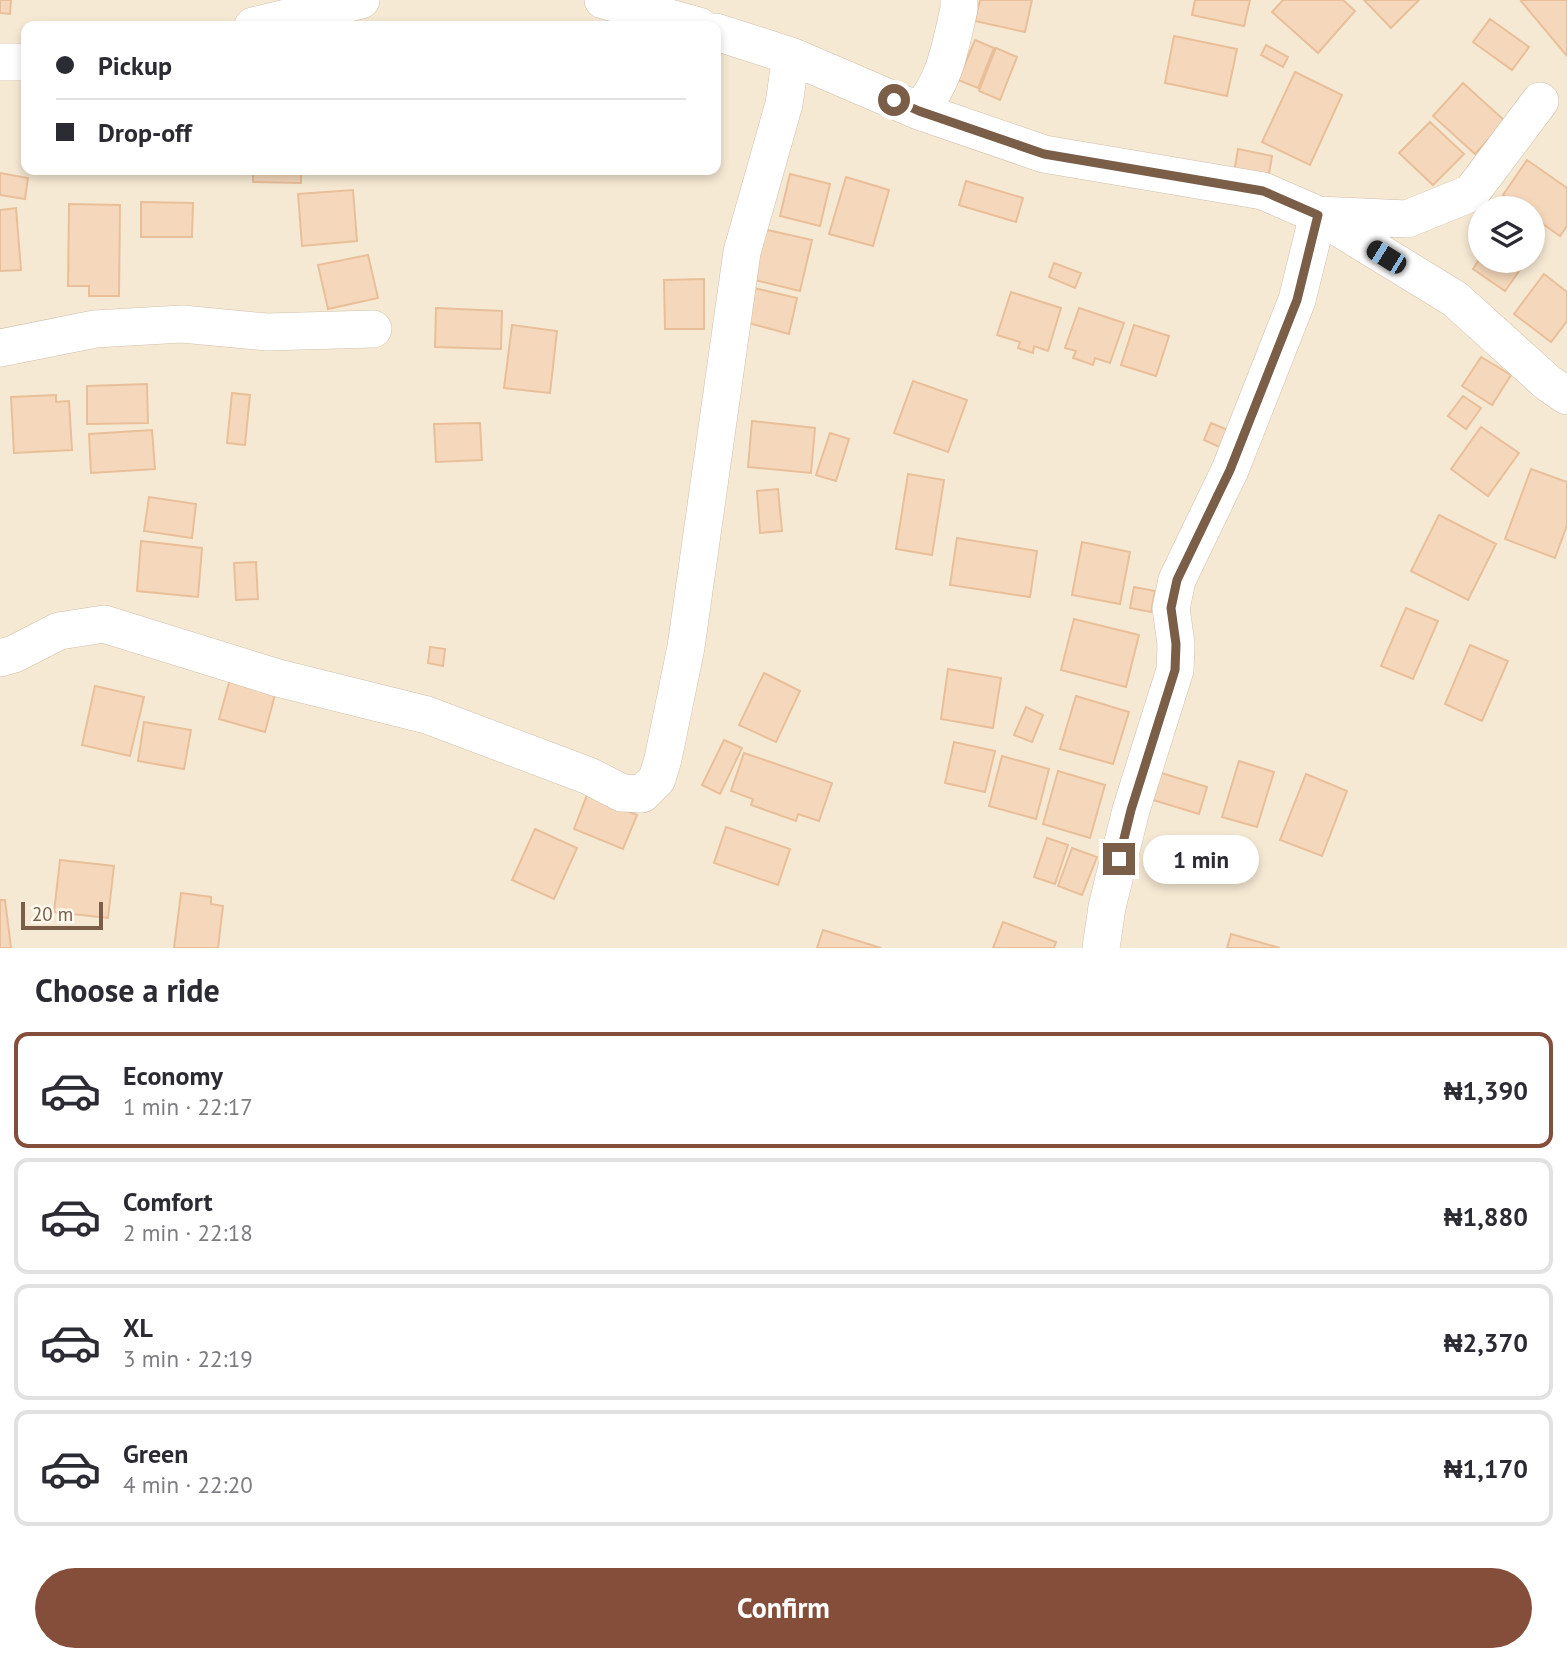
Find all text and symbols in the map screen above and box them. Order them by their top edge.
text: Pickup [98,49,172,82]
route start [878,84,910,116]
text: Drop-off [98,116,192,149]
map controls [1468,196,1545,273]
button: layers [1468,196,1545,273]
car [1363,237,1410,277]
callout: 1 min [1144,834,1259,884]
route end [1103,843,1135,875]
text: 1 min [1173,845,1229,874]
scale bar [21,899,103,931]
text: 20 m [32,902,73,926]
text: Choose a ride [35,969,220,1011]
icon: car [39,1059,102,1122]
text: Economy [123,1059,223,1092]
text: ₦1,390 [1444,1074,1528,1107]
text: 1 min · 22:17 [123,1092,253,1121]
icon: car [39,1185,102,1248]
text: Comfort [123,1185,213,1218]
text: ₦1,880 [1444,1200,1528,1233]
text: 2 min · 22:18 [123,1218,253,1247]
icon: car [39,1311,102,1374]
text: XL [123,1311,153,1344]
text: ₦2,370 [1444,1326,1528,1359]
text: 3 min · 22:19 [123,1344,253,1373]
icon: car [39,1437,102,1500]
text: Green [123,1437,188,1470]
text: ₦1,170 [1444,1452,1528,1485]
text: 4 min · 22:20 [123,1470,253,1499]
button: Confirm [35,1568,1532,1648]

